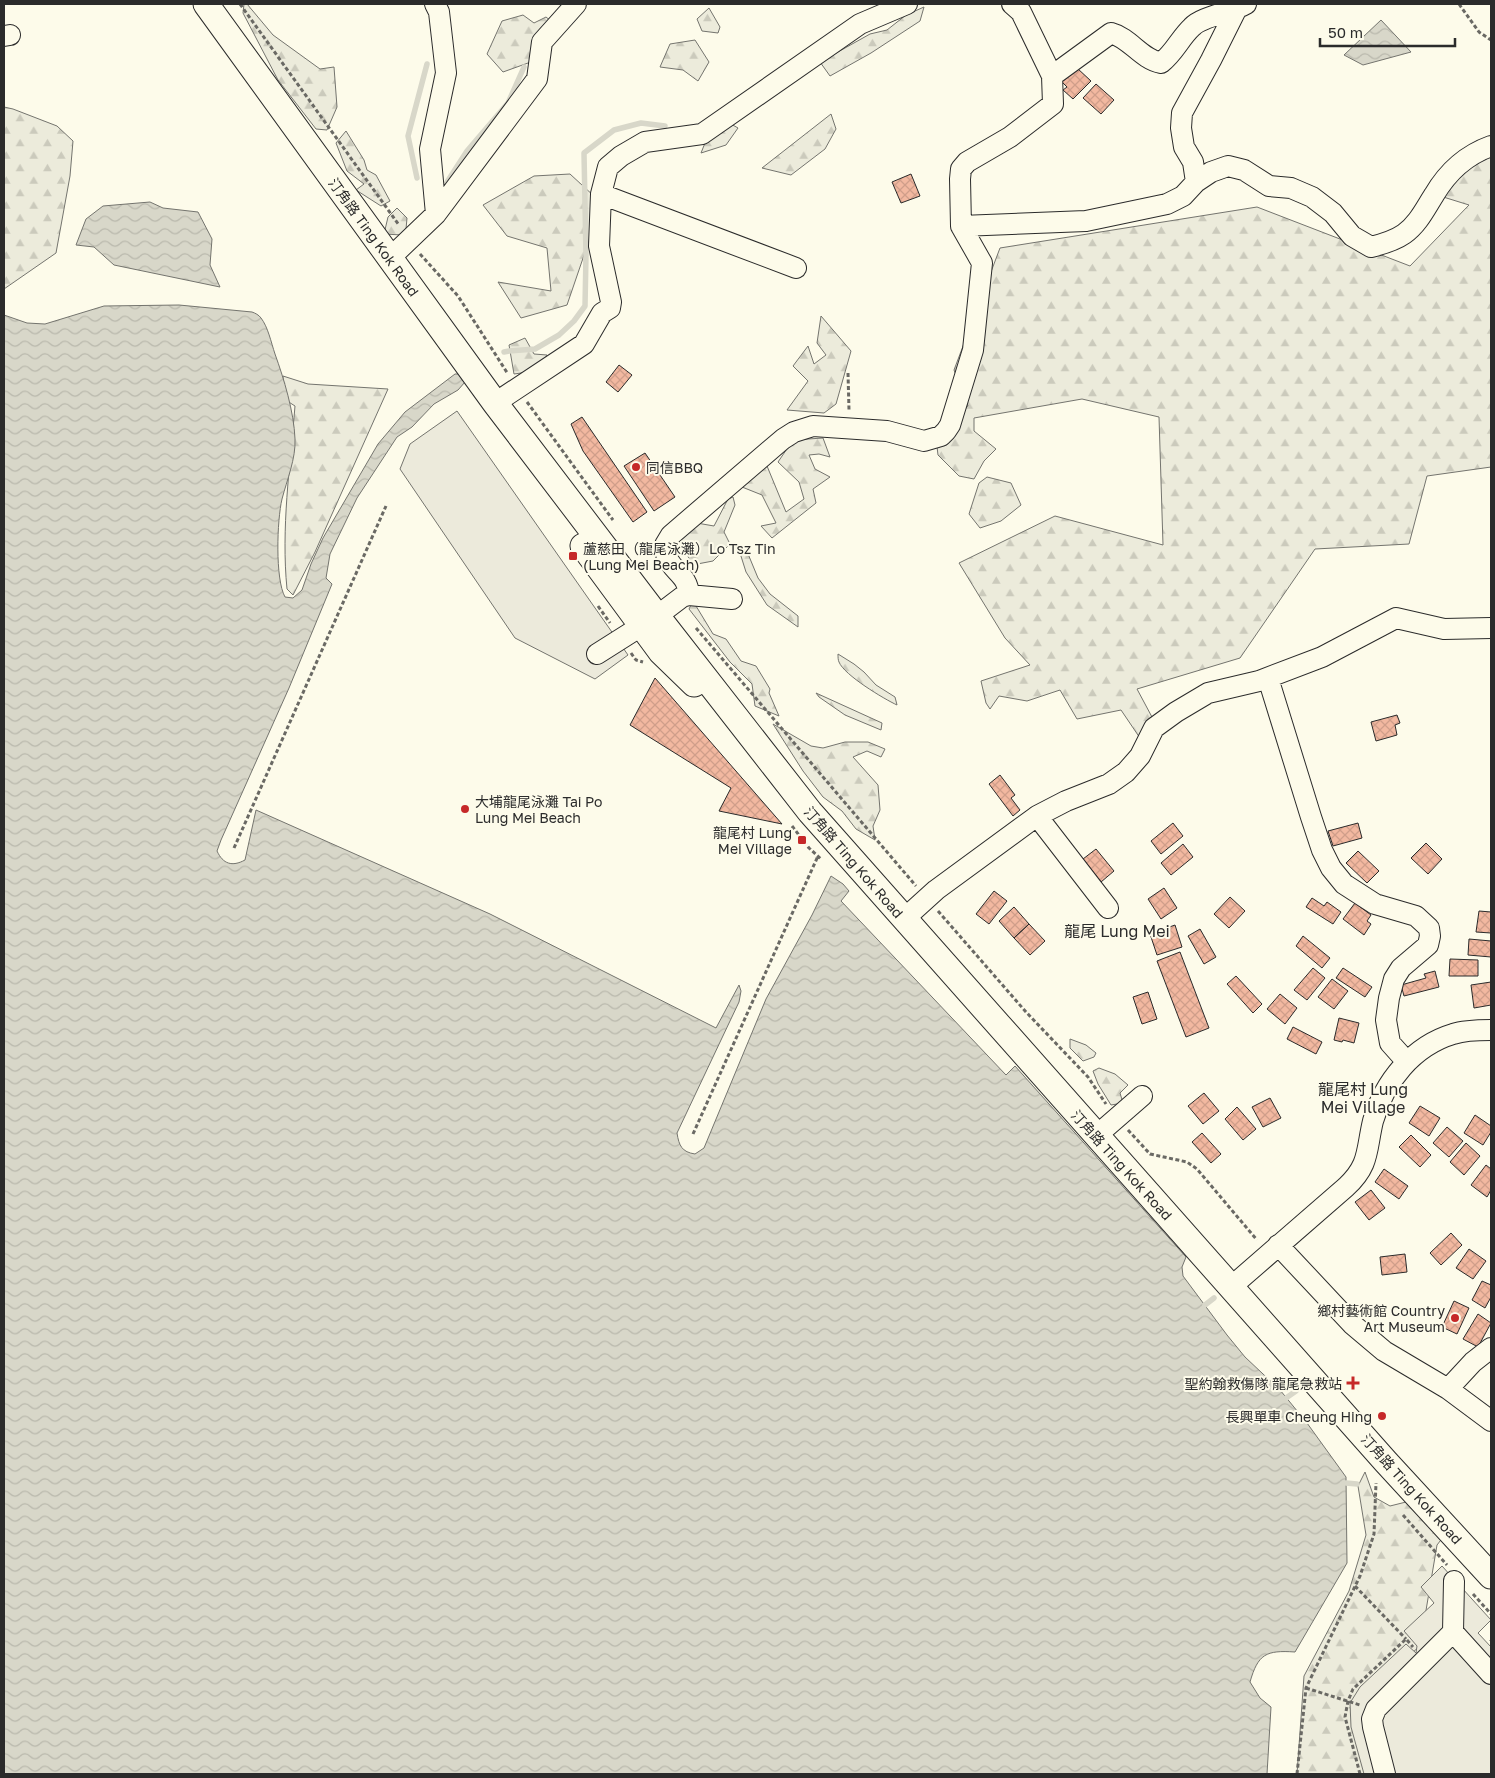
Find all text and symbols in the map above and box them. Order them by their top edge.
scale bar [1320,15,1455,47]
text: 50 m [1328,23,1363,41]
street label: 汀角路 Ting Kok Road [325,175,423,299]
place label: 同信BBQ [646,459,703,476]
marker: 同信BBQ [630,461,642,473]
place label: 蘆慈田（龍尾泳灘）Lo Tsz Tin (Lung Mei Beach) [583,540,776,573]
marker: 蘆慈田（龍尾泳灘）Lo Tsz Tin (Lung Mei Beach) [567,550,579,562]
place label: 大埔龍尾泳灘 Tai Po Lung Mei Beach [475,793,603,826]
marker: 大埔龍尾泳灘 Tai Po Lung Mei Beach [459,803,471,815]
street label: 汀角路 Ting Kok Road [801,803,907,921]
place label: 龍尾村 Lung Mei Village [713,824,792,857]
marker: 龍尾村 Lung Mei Village [796,834,808,846]
district label: 龍尾 Lung Mei [1064,921,1170,941]
district label: 龍尾村 Lung Mei Village [1318,1079,1408,1117]
street label: 汀角路 Ting Kok Road [1068,1106,1176,1224]
place label: 鄉村藝術館 Country Art Museum [1317,1302,1445,1335]
marker: 鄉村藝術館 Country Art Museum [1449,1312,1461,1324]
place label: 聖約翰救傷隊 龍尾急救站 [1185,1375,1342,1392]
marker: 聖約翰救傷隊 龍尾急救站 [1346,1376,1360,1390]
place label: 長興單車 Cheung Hing [1225,1408,1372,1425]
marker: 長興單車 Cheung Hing [1376,1410,1388,1422]
street label: 汀角路 Ting Kok Road [1358,1430,1466,1548]

